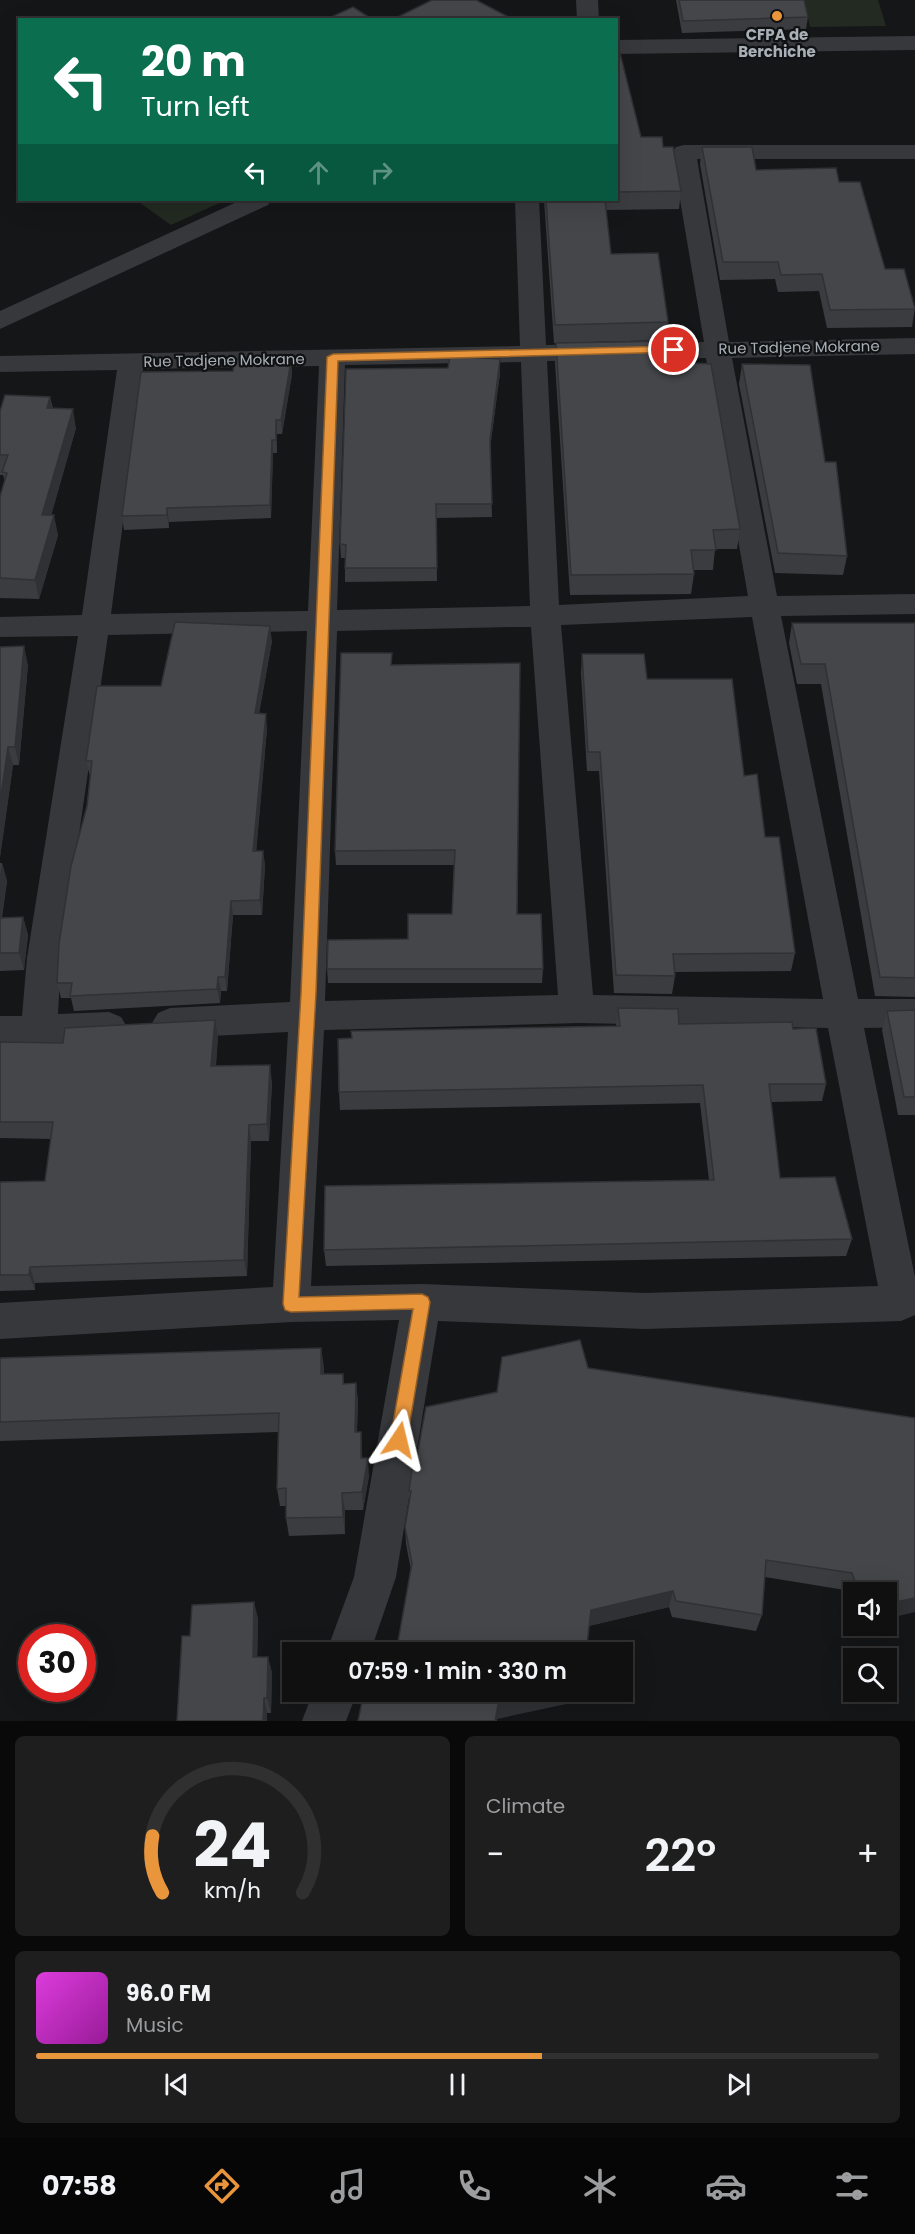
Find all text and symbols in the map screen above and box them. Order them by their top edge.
marker: CFPA de Berchiche [770,9,784,23]
place label: CFPA de Berchiche [738,24,816,62]
text: 20 m [141,32,246,91]
icon: left [42,42,120,120]
text: Turn left [141,88,250,125]
icon: left [239,156,272,189]
icon: ahead [302,156,335,189]
icon: right [365,156,398,189]
pin [648,324,699,375]
icon: arrive [657,333,690,366]
street label: Rue Tadjene Mokrane [718,335,880,359]
street label: Rue Tadjene Mokrane [143,348,305,372]
position arrow [367,1408,431,1472]
map controls [843,1582,897,1702]
button: sound [843,1582,897,1636]
speed limit sign: 30 [18,1624,96,1702]
button: search [843,1648,897,1702]
text: 07:59 · 1 min · 330 m [348,1656,567,1687]
text: Climate [486,1792,565,1820]
text: 24 [194,1801,271,1889]
text: 22° [645,1824,716,1887]
text: − [486,1831,504,1878]
text: + [856,1831,879,1878]
text: km/h [204,1875,261,1906]
text: 96.0 FM [126,1978,211,2009]
text: Music [126,2011,184,2039]
icon: previous [160,2068,193,2101]
icon: pause [441,2068,474,2101]
icon: next [722,2068,755,2101]
icon: directions [201,2165,243,2207]
icon: music [327,2165,369,2207]
icon: phone [453,2165,495,2207]
icon: climate [579,2165,621,2207]
icon: car [705,2165,747,2207]
icon: filters [831,2165,873,2207]
text: 07:58 [42,2167,117,2204]

